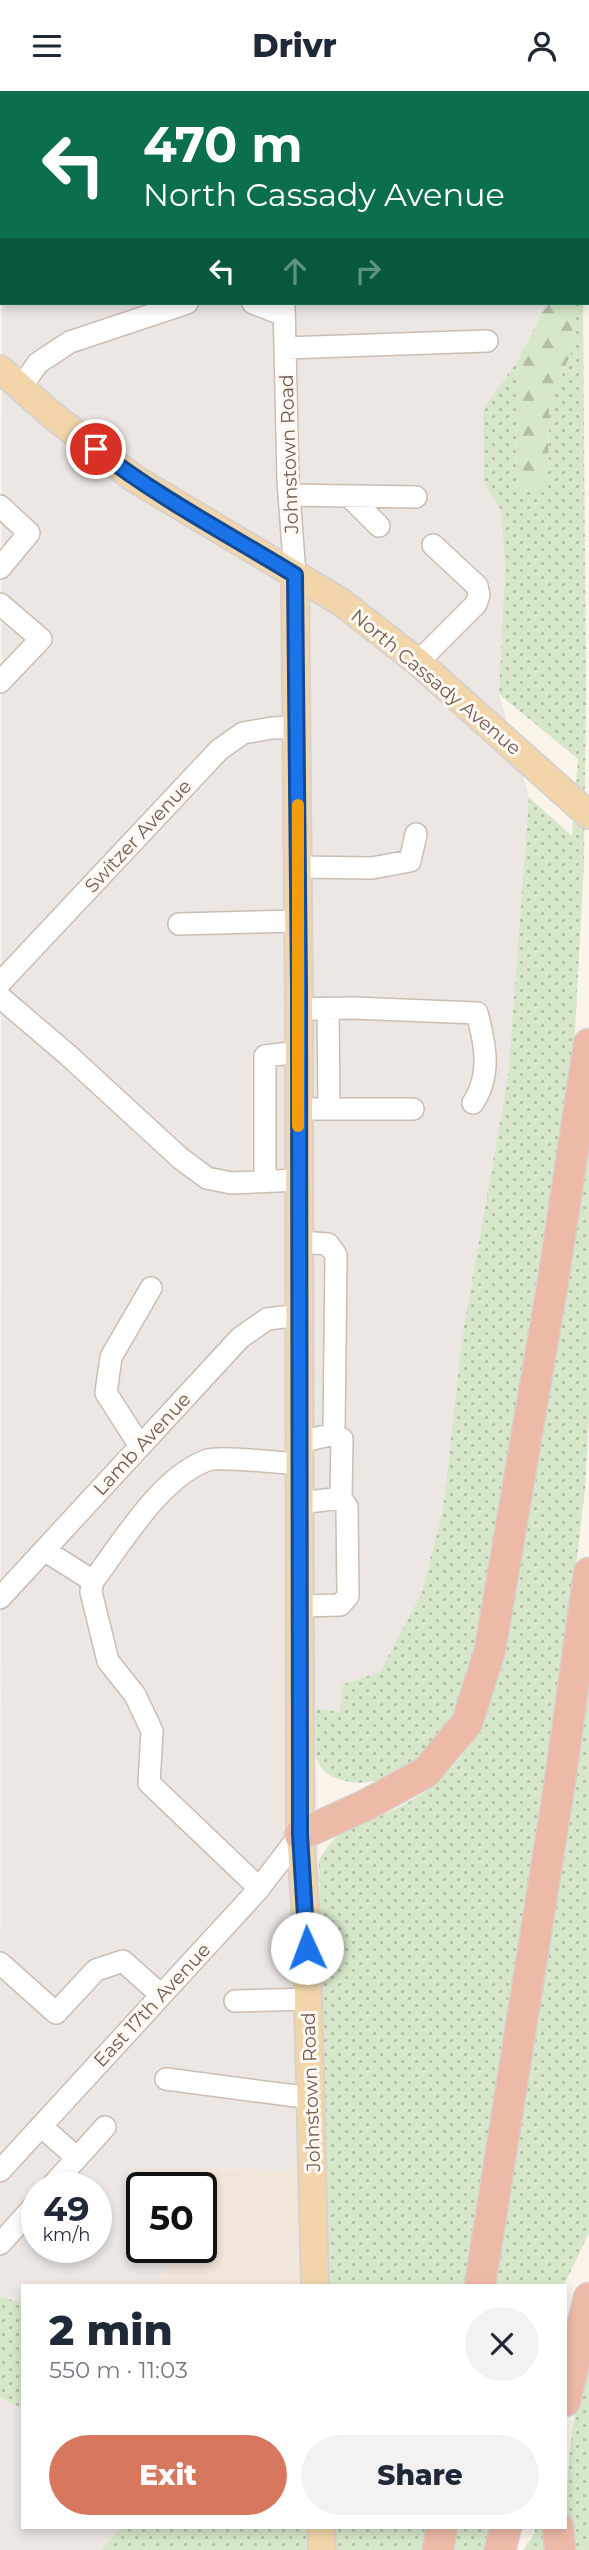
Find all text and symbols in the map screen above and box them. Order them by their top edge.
text: Drivr [252,26,337,65]
icon: menu [28,27,66,65]
icon: person [523,27,561,65]
text: 470 m [143,115,303,174]
icon: left [28,119,119,210]
text: North Cassady Avenue [143,175,505,214]
icon: left [203,252,241,290]
icon: ahead [276,252,314,290]
icon: right [349,252,387,290]
street label: Johnstown Road [275,374,303,535]
pin [66,419,126,479]
icon: arrive [77,430,115,468]
street label: North Cassady Avenue [346,604,526,760]
street label: Switzer Avenue [80,775,196,897]
street label: Lamb Avenue [89,1388,195,1500]
position arrow [270,1911,344,1985]
street label: East 17th Avenue [89,1938,215,2072]
street label: Johnstown Road [297,2012,325,2173]
speed limit sign: 50 [126,2172,217,2263]
text: 49 [43,2187,90,2230]
text: km/h [42,2224,91,2246]
text: 2 min [49,2304,173,2356]
button: close [465,2307,539,2381]
text: 550 m · 11:03 [49,2356,188,2384]
button: Exit [49,2435,287,2515]
button: Share [301,2435,539,2515]

